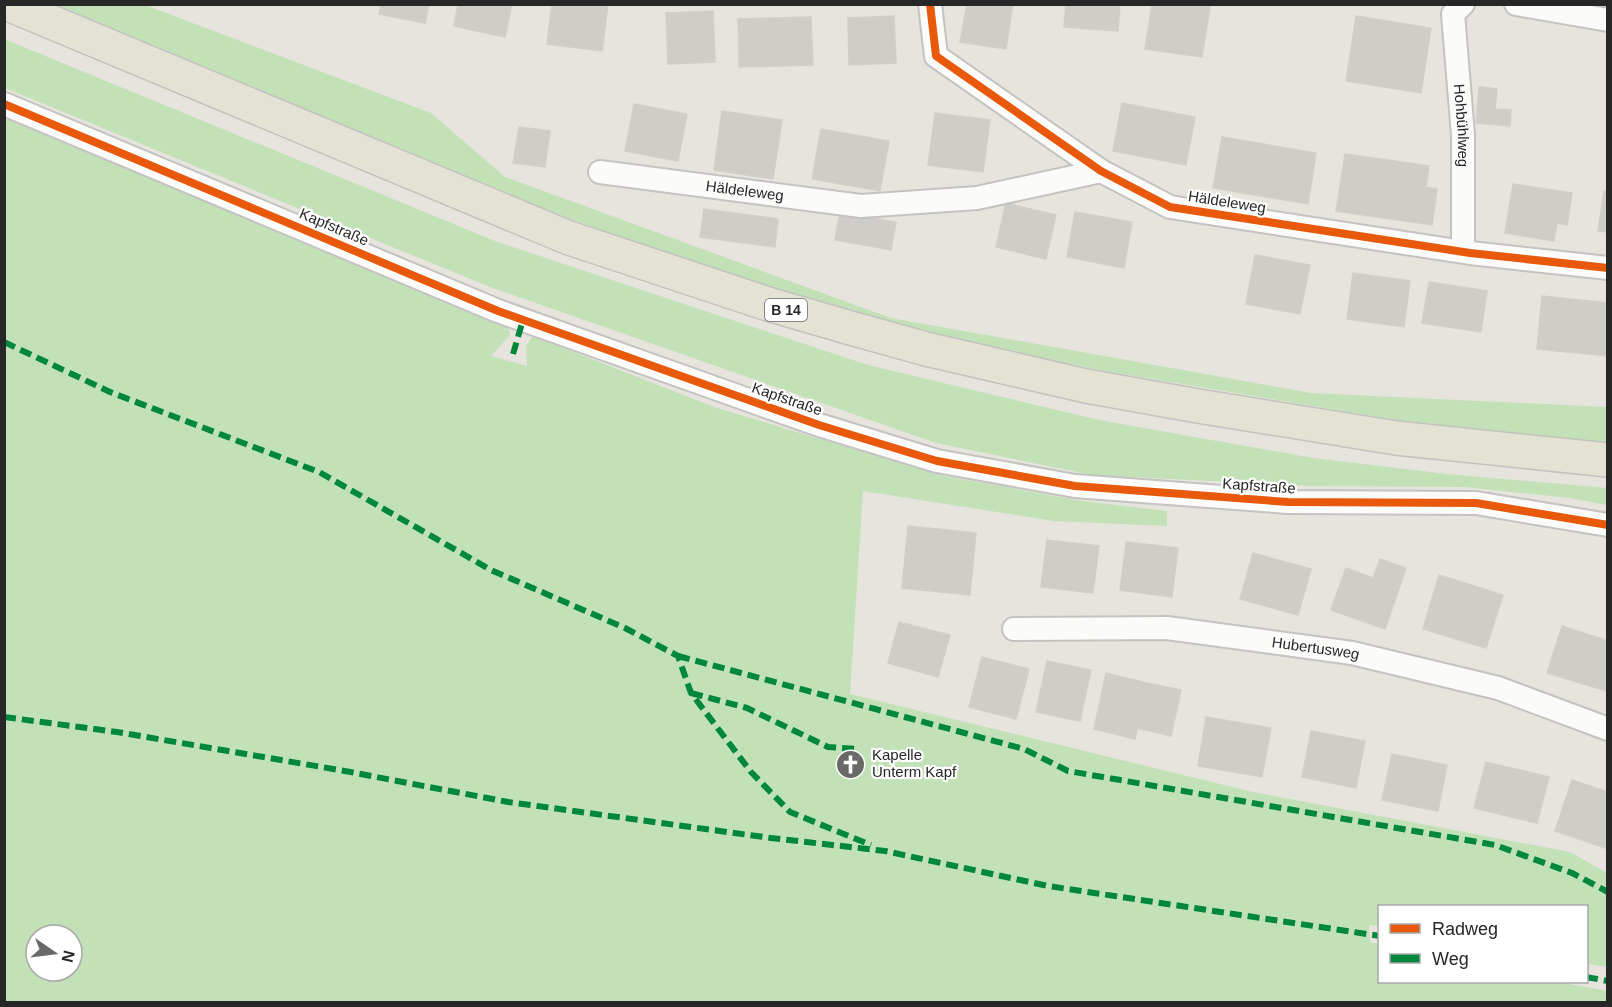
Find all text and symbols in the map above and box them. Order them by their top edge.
street label: Hohbühlweg [1451,83,1472,167]
street label: Häldeleweg [705,177,785,204]
street label: Häldeleweg [1187,187,1267,216]
street label: Kapfstraße [297,204,371,249]
road number: B 14 [765,299,807,321]
street label: Kapfstraße [750,379,825,419]
street label: Kapfstraße [1222,474,1296,497]
street label: Hubertusweg [1271,633,1361,663]
place label: Kapelle Unterm Kapf [872,746,957,780]
church icon: Kapelle Unterm Kapf [835,748,867,780]
legend [1378,905,1588,983]
text: Radweg [1432,919,1498,939]
north arrow [24,923,84,983]
text: N [58,949,78,964]
text: Weg [1432,949,1469,969]

